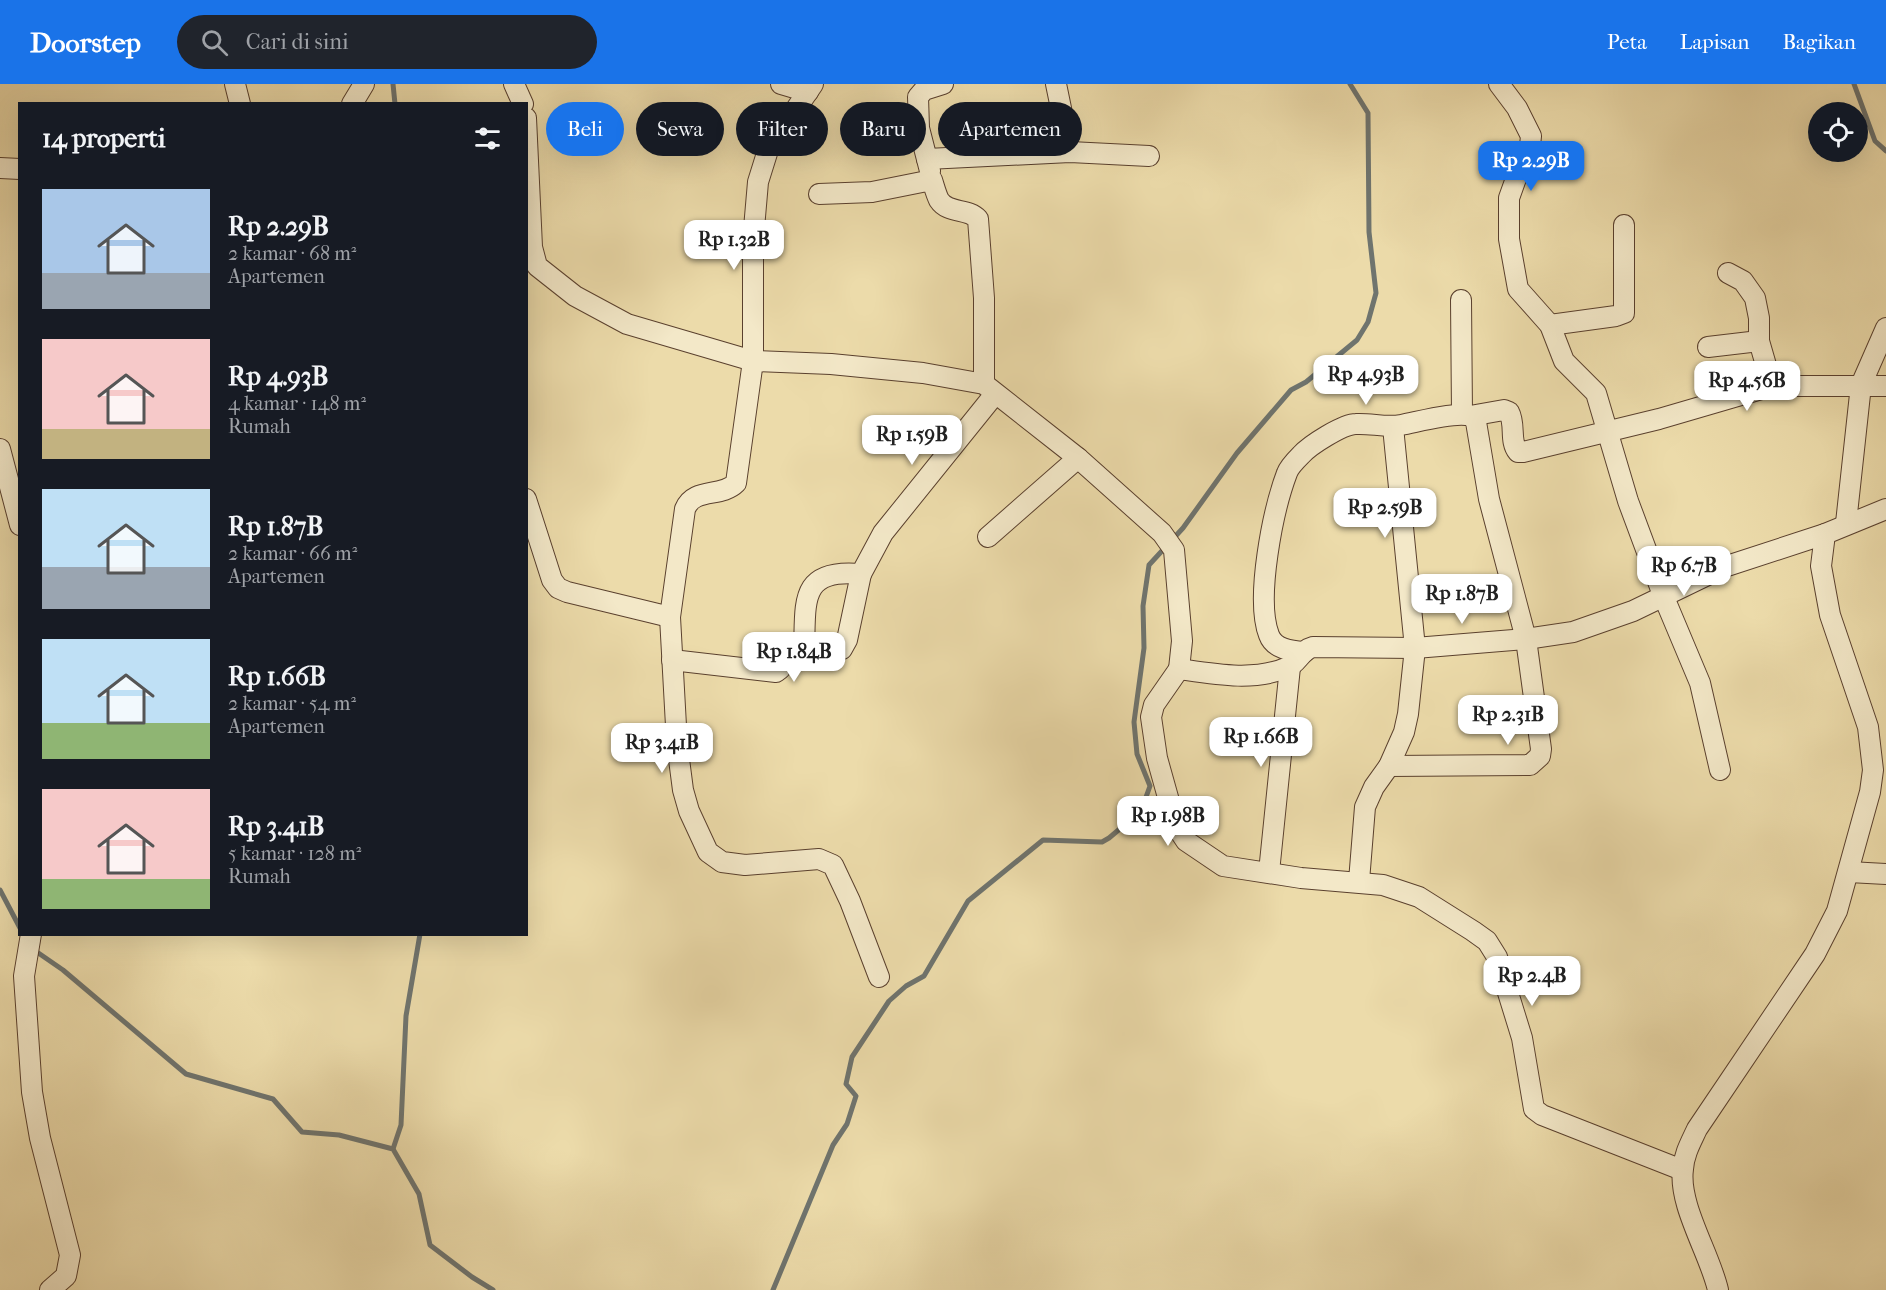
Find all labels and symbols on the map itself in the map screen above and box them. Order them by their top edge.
pin: Rp 2.29B [1469,141,1593,192]
pin: Rp 1.32B [672,220,796,271]
pin: Rp 4.93B [1304,355,1428,406]
pin: Rp 4.56B [1685,361,1809,412]
pin: Rp 1.59B [850,415,974,466]
pin: Rp 2.59B [1323,488,1447,539]
pin: Rp 6.7B [1629,546,1739,597]
pin: Rp 1.87B [1400,574,1524,625]
pin: Rp 1.84B [732,632,856,683]
pin: Rp 2.31B [1446,695,1570,746]
pin: Rp 1.66B [1199,717,1323,768]
pin: Rp 3.41B [600,723,724,774]
pin: Rp 1.98B [1106,796,1230,847]
pin: Rp 2.4B [1477,956,1587,1007]

